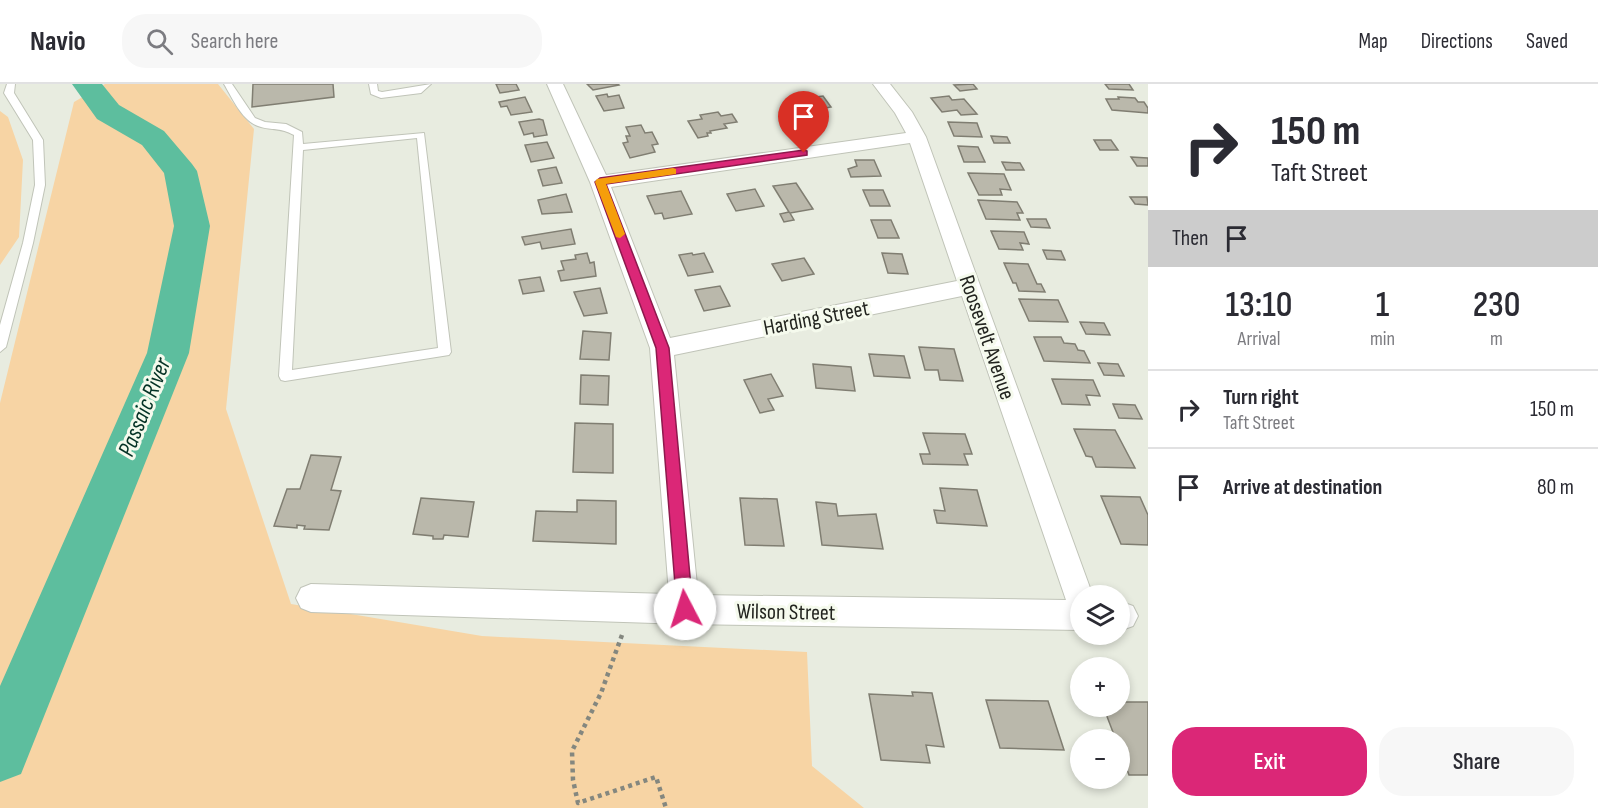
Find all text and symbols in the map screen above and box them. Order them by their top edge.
search box [122,14,542,68]
text: Navio [30,25,86,58]
icon: search [143,25,176,58]
text: Search here [191,28,278,55]
text: Map [1358,29,1388,54]
text: Directions [1421,29,1493,54]
text: Saved [1526,29,1568,54]
pin [778,91,829,153]
icon: arrive [787,100,820,133]
text: 150 m [1271,106,1360,157]
icon: right [1172,108,1250,186]
text: Taft Street [1271,157,1368,189]
icon: arrive [1220,222,1253,255]
text: Then [1172,225,1208,252]
street label: Roosevelt Avenue [953,272,1021,403]
text: 13:10 [1226,284,1292,327]
text: 1 [1376,284,1389,327]
text: 230 [1473,284,1520,327]
street label: Harding Street [761,295,872,342]
text: Arrival [1237,327,1280,351]
text: min [1370,327,1395,351]
text: m [1490,327,1503,351]
water label: Passaic River [112,352,178,461]
text: Turn right [1223,384,1299,411]
icon: right [1172,393,1205,426]
text: 150 m [1530,396,1574,423]
text: Taft Street [1223,411,1295,435]
icon: arrive [1172,471,1205,504]
text: Arrive at destination [1223,474,1382,501]
text: 80 m [1537,474,1574,501]
position arrow [653,577,717,641]
map controls [1070,585,1130,789]
button: layers [1070,585,1130,645]
street label: Wilson Street [736,598,836,627]
button: + [1070,657,1130,717]
button: Exit [1172,727,1367,796]
button: Share [1379,727,1574,796]
button: − [1070,729,1130,789]

